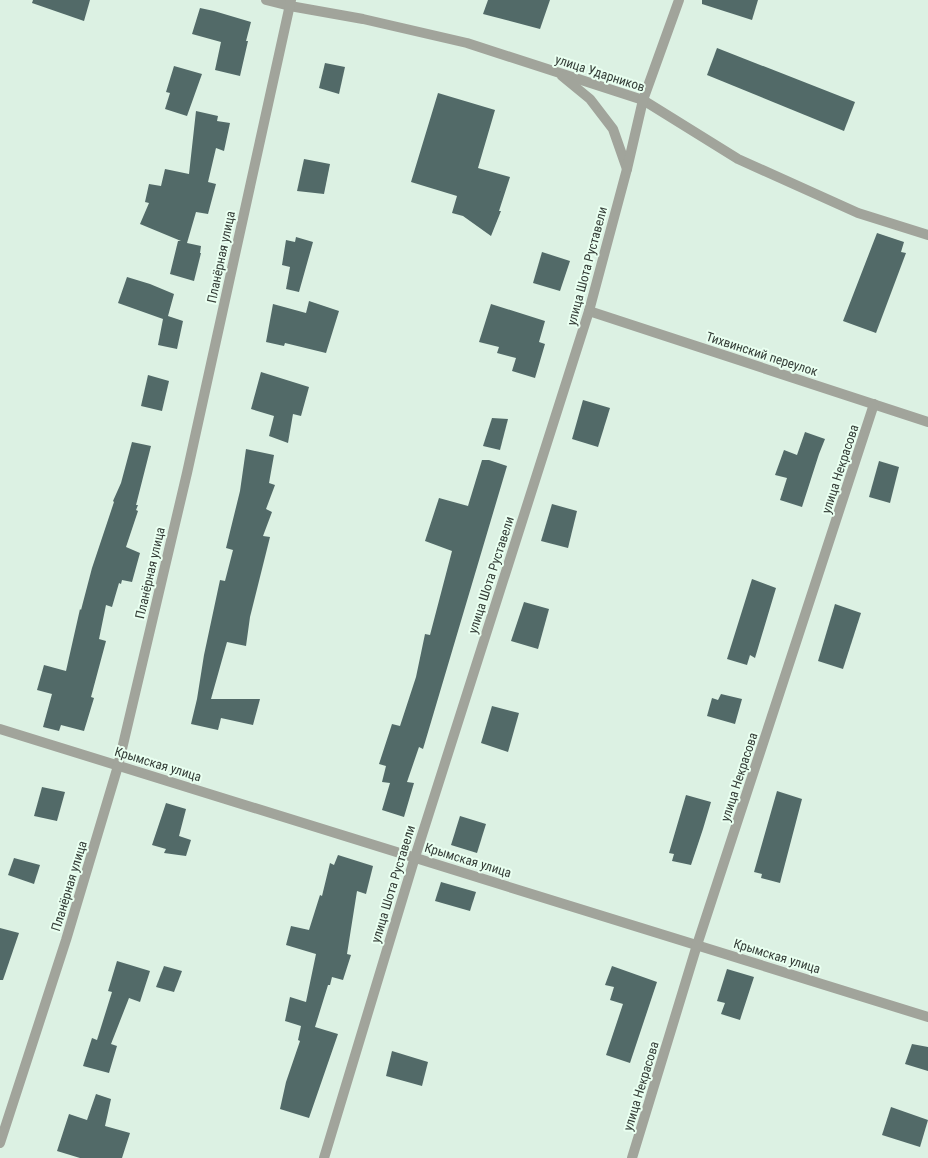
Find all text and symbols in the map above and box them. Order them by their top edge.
street label: улица Ударников [553,51,647,95]
street label: улица Шота Руставели [564,205,610,327]
street label: Планёрная улица [204,210,238,304]
street label: Тихвинский переулок [704,329,820,379]
street label: улица Некрасова [819,423,861,515]
street label: улица Шота Руставели [465,515,517,635]
street label: Планёрная улица [132,526,168,620]
street label: улица Некрасова [718,731,760,823]
street label: Крымская улица [113,744,203,784]
street label: улица Шота Руставели [368,823,418,945]
street label: Планёрная улица [48,839,90,933]
street label: Крымская улица [423,840,513,880]
street label: Крымская улица [732,936,822,976]
street label: улица Некрасова [620,1039,662,1133]

